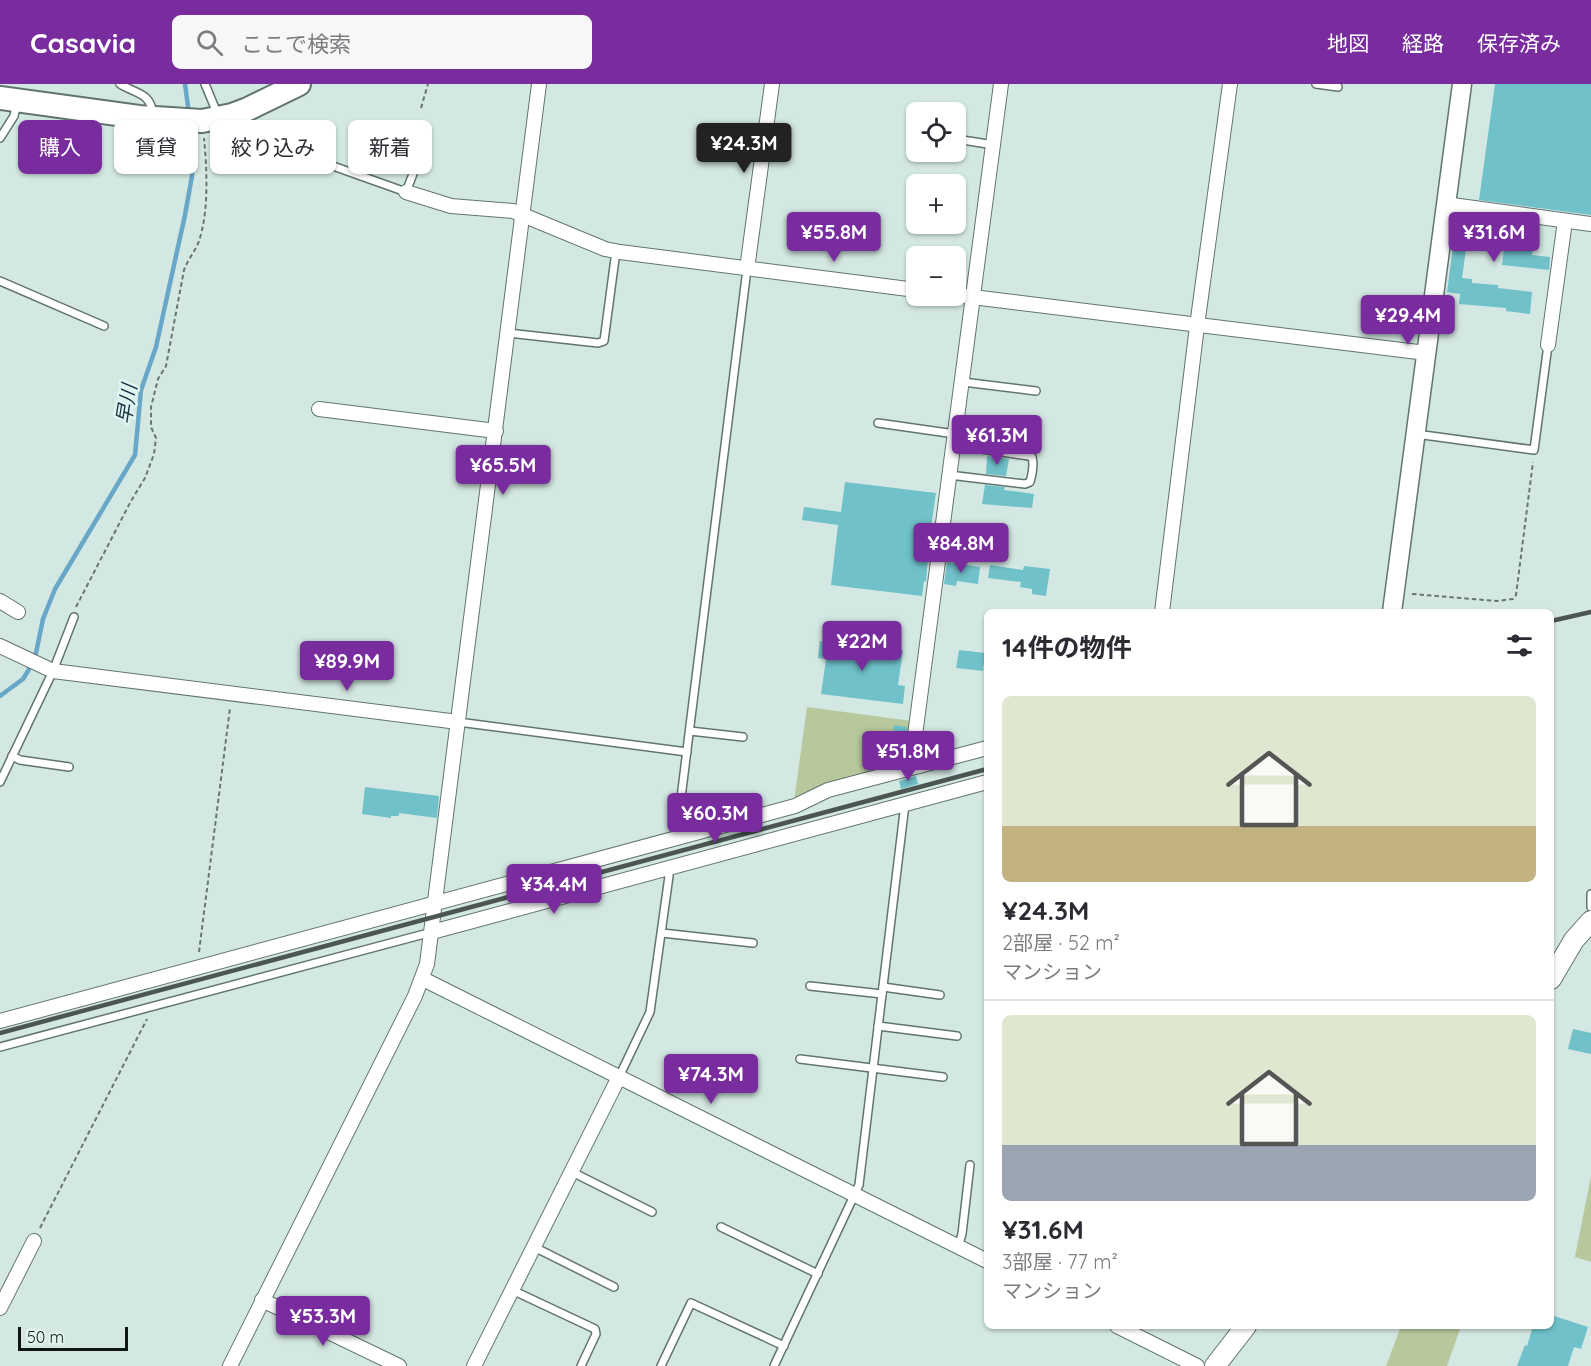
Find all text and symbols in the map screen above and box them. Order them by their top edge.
search box [172,15,592,69]
text: Casavia [30,25,136,60]
icon: search [193,26,226,59]
text: ここで検索 [241,30,351,58]
text: 地図 [1327,30,1369,56]
text: 経路 [1402,30,1444,56]
text: 保存済み [1477,30,1561,56]
map controls [906,102,966,306]
button: locate [906,102,966,162]
chip: 購入 [18,120,102,174]
chip: 賃貸 [114,120,198,174]
chip: 絞り込み [210,120,336,174]
chip: 新着 [348,120,432,174]
pin: ¥24.3M [695,123,793,174]
text: ¥24.3M [710,130,778,155]
button: + [906,174,966,234]
pin: ¥55.8M [785,212,883,263]
pin: ¥31.6M [1445,212,1543,263]
text: ¥55.8M [801,219,867,244]
text: ¥31.6M [1463,219,1525,244]
button: − [906,246,966,306]
pin: ¥29.4M [1359,295,1457,346]
text: ¥29.4M [1375,302,1441,327]
water label: 早川 [111,380,142,426]
pin: ¥61.3M [948,415,1046,466]
text: ¥61.3M [966,422,1028,447]
pin: ¥65.5M [454,445,552,496]
text: ¥65.5M [470,452,536,477]
pin: ¥84.8M [912,523,1010,574]
text: ¥84.8M [928,530,994,555]
pin: ¥22M [826,621,898,672]
text: ¥22M [836,628,888,653]
icon: filters [1503,629,1536,662]
text: 14件の物件 [1002,631,1131,664]
pin: ¥89.9M [298,641,396,692]
text: ¥89.9M [314,648,380,673]
pin: ¥51.8M [859,731,957,782]
icon: home [1215,735,1323,843]
text: ¥51.8M [876,738,940,763]
pin: ¥60.3M [666,793,764,844]
text: ¥60.3M [681,800,749,825]
pin: ¥34.4M [505,864,603,915]
text: ¥34.4M [521,871,587,896]
text: ¥24.3M [1002,894,1089,927]
text: 2部屋 · 52 m² [1002,930,1120,955]
text: マンション [1002,959,1102,984]
pin: ¥74.3M [662,1054,760,1105]
icon: home [1215,1054,1323,1162]
text: ¥74.3M [678,1061,744,1086]
text: ¥31.6M [1002,1213,1084,1246]
text: 3部屋 · 77 m² [1002,1249,1118,1274]
text: マンション [1002,1278,1102,1303]
pin: ¥53.3M [274,1296,372,1347]
text: ¥53.3M [290,1303,356,1328]
scale bar [18,1324,128,1352]
text: 50 m [27,1327,64,1347]

